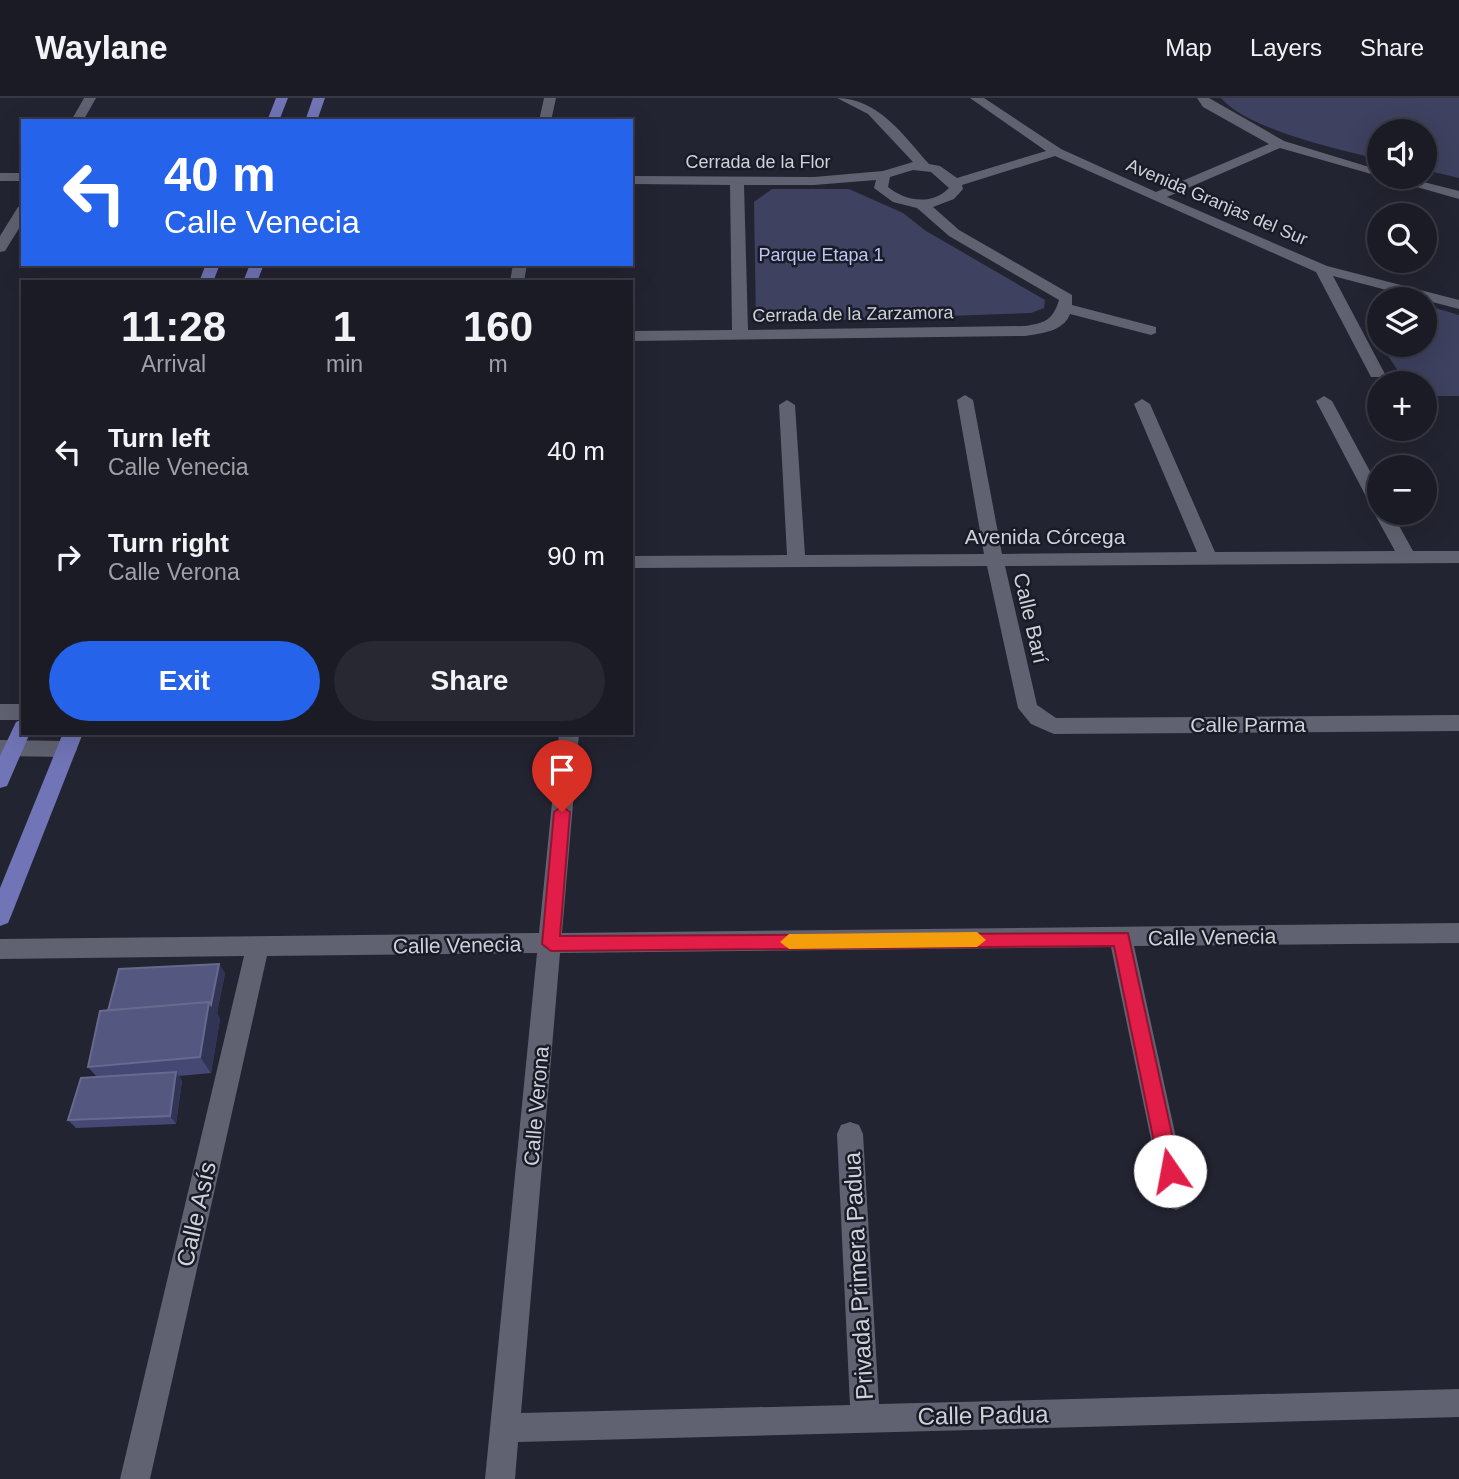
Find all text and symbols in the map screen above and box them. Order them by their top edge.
text: Waylane [35,29,168,66]
text: Map [1165,34,1212,61]
text: Layers [1250,34,1322,61]
text: Share [1360,34,1424,61]
map controls [1367,119,1437,525]
button: sound [1367,119,1437,189]
icon: left [49,147,140,238]
text: 40 m [164,147,276,201]
street label: Cerrada de la Flor [685,152,831,172]
street label: Avenida Granjas del Sur [1123,155,1311,249]
button: search [1367,203,1437,273]
text: Calle Venecia [164,204,360,240]
park label: Parque Etapa 1 [758,245,884,265]
button: layers [1367,287,1437,357]
street label: Cerrada de la Zarzamora [752,302,955,326]
text: 11:28 [121,303,226,350]
text: 1 [333,303,356,350]
text: 160 [463,303,533,350]
text: Arrival [141,351,206,377]
text: min [326,351,363,377]
text: m [488,351,508,377]
button: + [1367,371,1437,441]
text: Turn left [108,423,210,453]
icon: left [49,433,87,471]
text: 40 m [547,436,605,466]
text: Calle Venecia [108,454,249,480]
button: − [1367,455,1437,525]
street label: Avenida Córcega [965,525,1126,548]
text: Turn right [108,528,229,558]
icon: right [49,538,87,576]
text: 90 m [547,541,605,571]
text: Calle Verona [108,559,240,585]
street label: Calle Barí [1009,570,1053,666]
button: Exit [49,641,320,721]
button: Share [334,641,605,721]
street label: Calle Parma [1190,713,1306,736]
pin [532,740,592,812]
icon: arrive [543,751,581,789]
street label: Calle Venecia [1148,924,1277,950]
street label: Calle Venecia [393,932,522,958]
street label: Calle Verona [519,1045,553,1167]
position arrow [1133,1134,1207,1208]
street label: Privada Primera Padua [838,1151,878,1401]
street label: Calle Asís [171,1159,221,1269]
street label: Calle Padua [917,1400,1049,1430]

